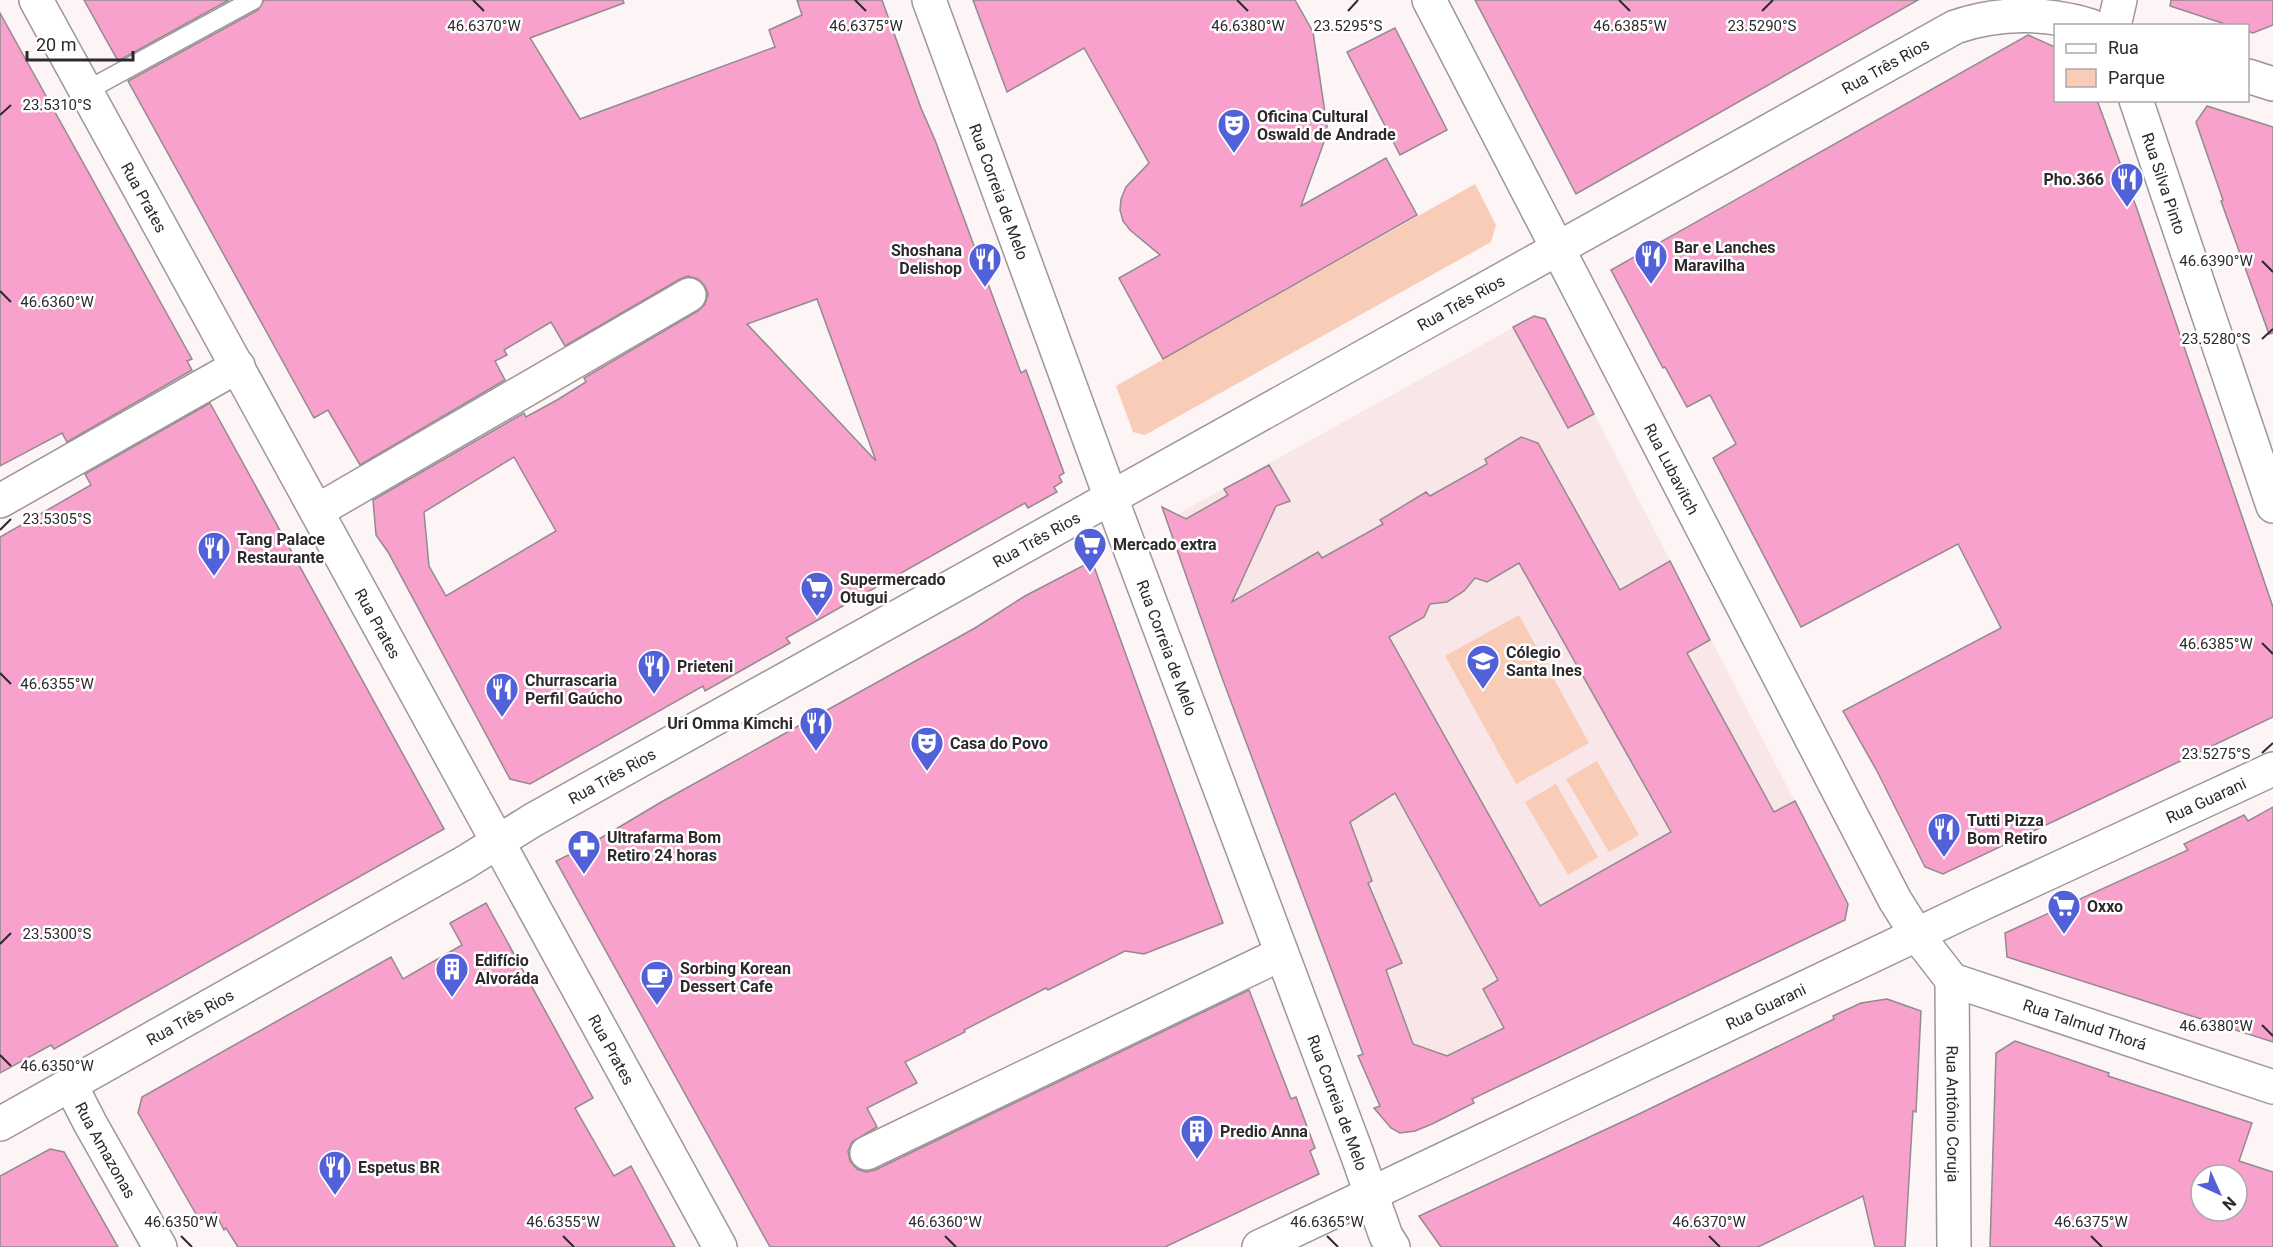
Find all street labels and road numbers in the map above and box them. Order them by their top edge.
street label: Rua Três Rios [1838,34,1932,98]
street label: Rua Correia de Melo [965,121,1033,262]
street label: Rua Silva Pinto [2138,130,2190,237]
street label: Rua Prates [117,159,171,236]
street label: Rua Três Rios [1414,271,1508,335]
street label: Rua Lubavitch [1640,420,1703,518]
street label: Rua Três Rios [989,507,1083,571]
street label: Rua Correia de Melo [1133,577,1201,718]
street label: Rua Prates [351,585,405,662]
street label: Rua Três Rios [565,744,659,808]
street label: Rua Guarani [2163,773,2249,827]
street label: Rua Guarani [1723,979,1809,1033]
street label: Rua Três Rios [143,985,237,1049]
street label: Rua Talmud Thorá [2021,995,2149,1054]
street label: Rua Prates [585,1011,639,1088]
street label: Rua Correia de Melo [1304,1032,1372,1173]
street label: Rua Antônio Coruja [1943,1045,1963,1183]
street label: Rua Amazonas [71,1099,140,1202]

